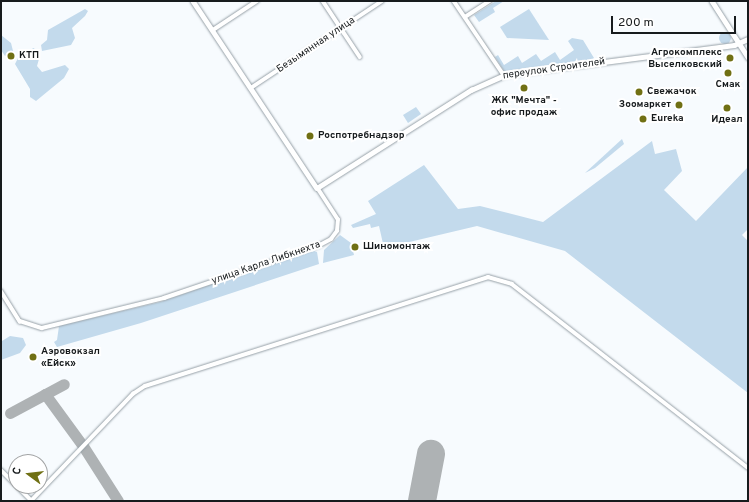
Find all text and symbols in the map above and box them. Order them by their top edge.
scale bar [613,8,738,34]
street label: Безымянная улица [275,14,357,76]
text: 200 m [618,15,654,31]
place label: Агрокомплекс Выселковский [648,46,722,70]
place label: КТП [19,50,39,62]
marker: КТП [6,51,16,61]
marker: Агрокомплекс Выселковский [725,53,735,63]
street label: переулок Строителей [502,56,606,82]
marker: Смак [723,68,733,78]
place label: Смак [716,79,740,91]
marker: ЖК "Мечта" - офис продаж [519,83,529,93]
place label: Свежачок [647,86,697,98]
marker: Свежачок [634,87,644,97]
place label: ЖК "Мечта" - офис продаж [491,94,557,118]
place label: Зоомаркет [619,99,671,111]
marker: Зоомаркет [674,100,684,110]
marker: Идеал [722,103,732,113]
place label: Eureka [651,113,684,125]
marker: Eureka [638,114,648,124]
place label: Идеал [711,114,743,126]
place label: Роспотребнадзор [318,130,405,142]
marker: Роспотребнадзор [305,131,315,141]
street label: улица Карла Либкнехта [210,239,322,287]
place label: Шиномонтаж [363,241,430,253]
marker: Шиномонтаж [350,242,360,252]
place label: Аэровокзал «Ейск» [41,345,100,368]
marker: Аэровокзал «Ейск» [28,352,38,362]
north arrow [8,454,48,494]
text: С [10,466,25,476]

